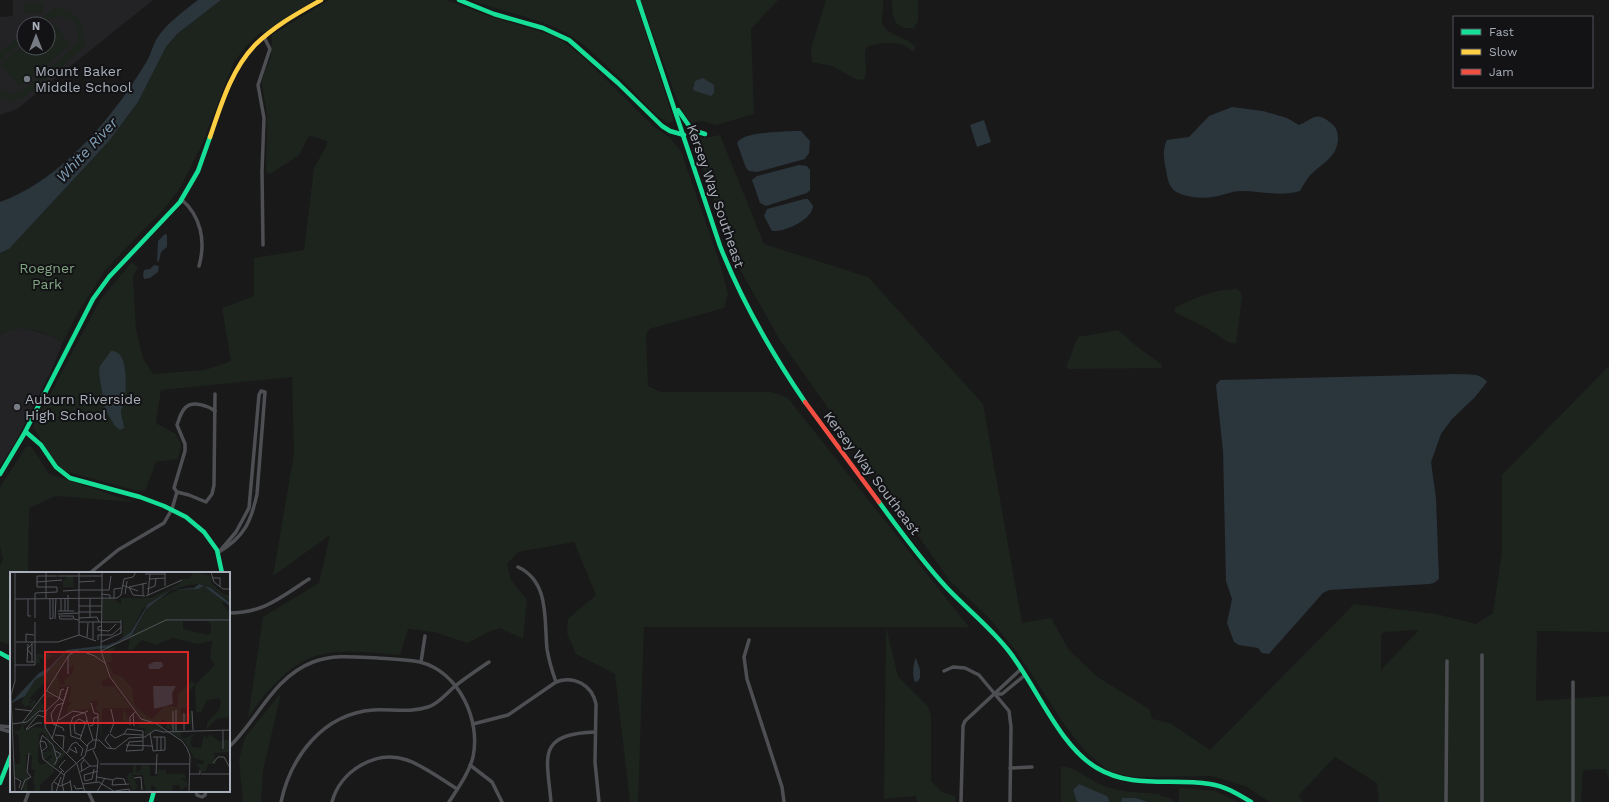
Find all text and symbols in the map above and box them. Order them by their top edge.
north arrow [16,16,56,56]
legend [1453,16,1593,88]
text: N [32,20,40,33]
text: Fast [1489,25,1514,39]
text: Slow [1489,45,1517,59]
place label: Mount Baker Middle School [35,63,133,95]
text: Jam [1489,65,1514,79]
marker: Mount Baker Middle School [22,74,32,84]
water label: White River [52,113,122,186]
street label: Kersey Way Southeast [684,122,748,270]
park label: Roegner Park [19,260,75,292]
place label: Auburn Riverside High School [25,391,141,423]
marker: Auburn Riverside High School [12,402,22,412]
street label: Kersey Way Southeast [820,408,924,538]
inset map [10,572,230,792]

